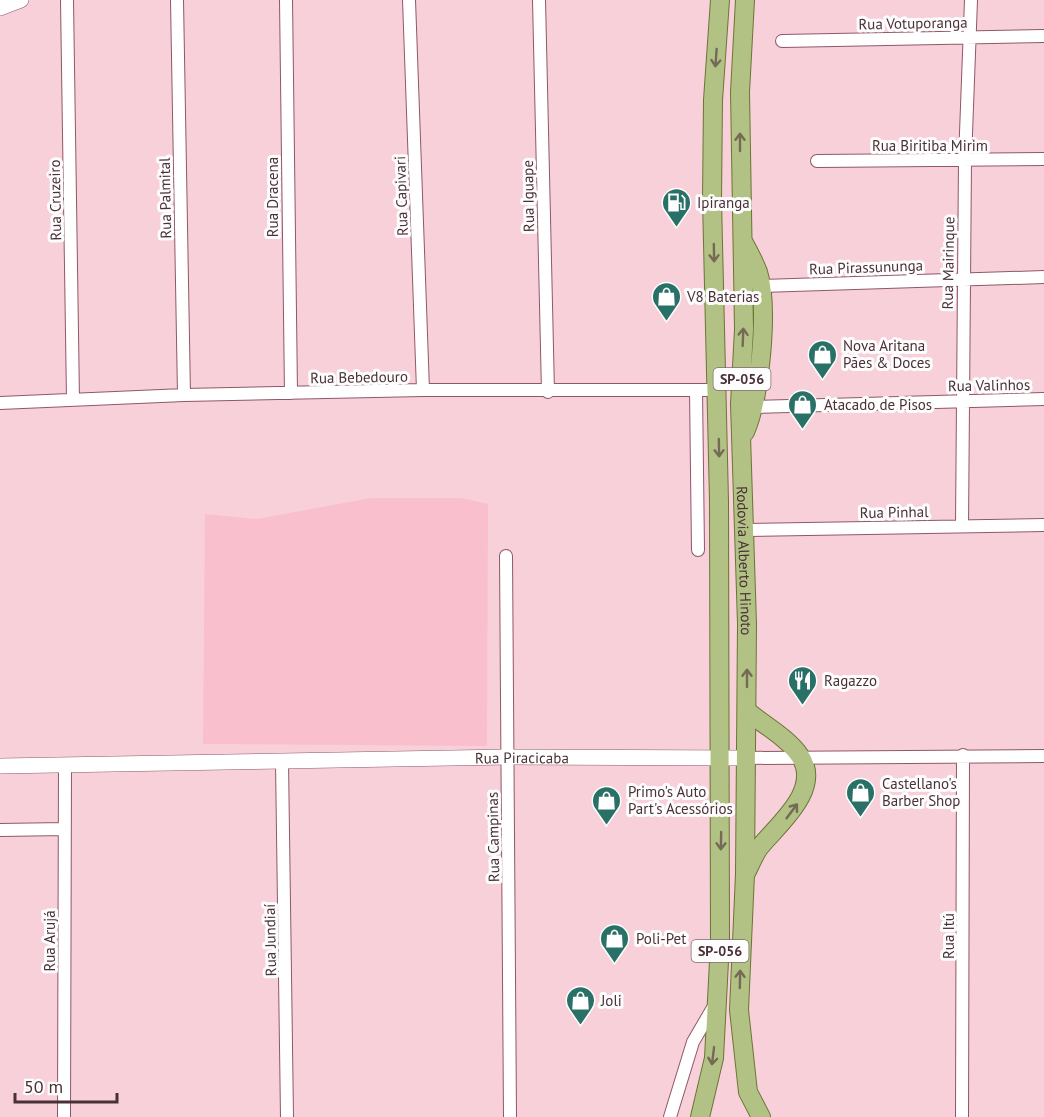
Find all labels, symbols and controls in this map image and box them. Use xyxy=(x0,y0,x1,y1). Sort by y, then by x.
street label: Rua Votuporanga xyxy=(858,13,968,33)
one-way arrow xyxy=(710,48,721,68)
one-way arrow xyxy=(734,132,746,152)
street label: Rua Biritiba Mirim xyxy=(872,136,988,155)
street label: Rua Capivari xyxy=(390,156,412,236)
street label: Rua Palmital xyxy=(155,157,175,239)
street label: Rua Dracena xyxy=(263,157,282,237)
street label: Rua Cruzeiro xyxy=(45,159,65,241)
street label: Rua Iguape xyxy=(518,160,538,232)
fuel station icon: Ipiranga xyxy=(660,186,692,228)
place label: Ipiranga xyxy=(697,193,750,212)
street label: Rua Mairinque xyxy=(938,216,958,310)
one-way arrow xyxy=(708,243,720,263)
street label: Rua Pirassununga xyxy=(809,256,923,278)
shop icon: V8 Baterias xyxy=(650,280,682,322)
place label: V8 Baterias xyxy=(686,287,759,306)
one-way arrow xyxy=(738,327,749,347)
place label: Nova Aritana Pães & Doces xyxy=(843,336,931,372)
shop icon: Nova Aritana Pães & Doces xyxy=(806,338,838,380)
street label: Rua Bebedouro xyxy=(310,367,408,387)
road number: SP-056 xyxy=(714,368,771,390)
street label: Rua Valinhos xyxy=(948,375,1030,395)
shop icon: Atacado de Pisos xyxy=(787,388,819,430)
place label: Atacado de Pisos xyxy=(824,395,932,414)
one-way arrow xyxy=(713,438,724,458)
street label: Rodovia Alberto Hinoto xyxy=(733,486,757,635)
street label: Rua Pinhal xyxy=(859,502,929,522)
restaurant icon: Ragazzo xyxy=(787,664,819,706)
one-way arrow xyxy=(741,669,753,689)
place label: Ragazzo xyxy=(824,671,877,690)
street label: Rua Piracicaba xyxy=(475,747,569,767)
place label: Castellano's Barber Shop xyxy=(882,774,960,810)
shop icon: Castellano's Barber Shop xyxy=(845,776,877,818)
place label: Primo's Auto Part's Acessórios xyxy=(628,782,733,818)
shop icon: Primo's Auto Part's Acessórios xyxy=(591,784,623,826)
street label: Rua Campinas xyxy=(483,792,503,882)
one-way arrow xyxy=(785,803,798,819)
one-way arrow xyxy=(715,830,727,850)
street label: Rua Jundiaí xyxy=(260,904,280,976)
street label: Rua Arujá xyxy=(40,910,59,972)
street label: Rua Itú xyxy=(939,913,958,959)
shop icon: Poli-Pet xyxy=(599,922,631,964)
place label: Poli-Pet xyxy=(636,929,686,948)
road number: SP-056 xyxy=(692,940,748,962)
one-way arrow xyxy=(734,969,746,989)
shop icon: Joli xyxy=(564,984,596,1026)
place label: Joli xyxy=(600,991,622,1010)
one-way arrow xyxy=(708,1046,719,1066)
scale bar xyxy=(15,1066,117,1104)
text: 50 m xyxy=(24,1075,63,1098)

